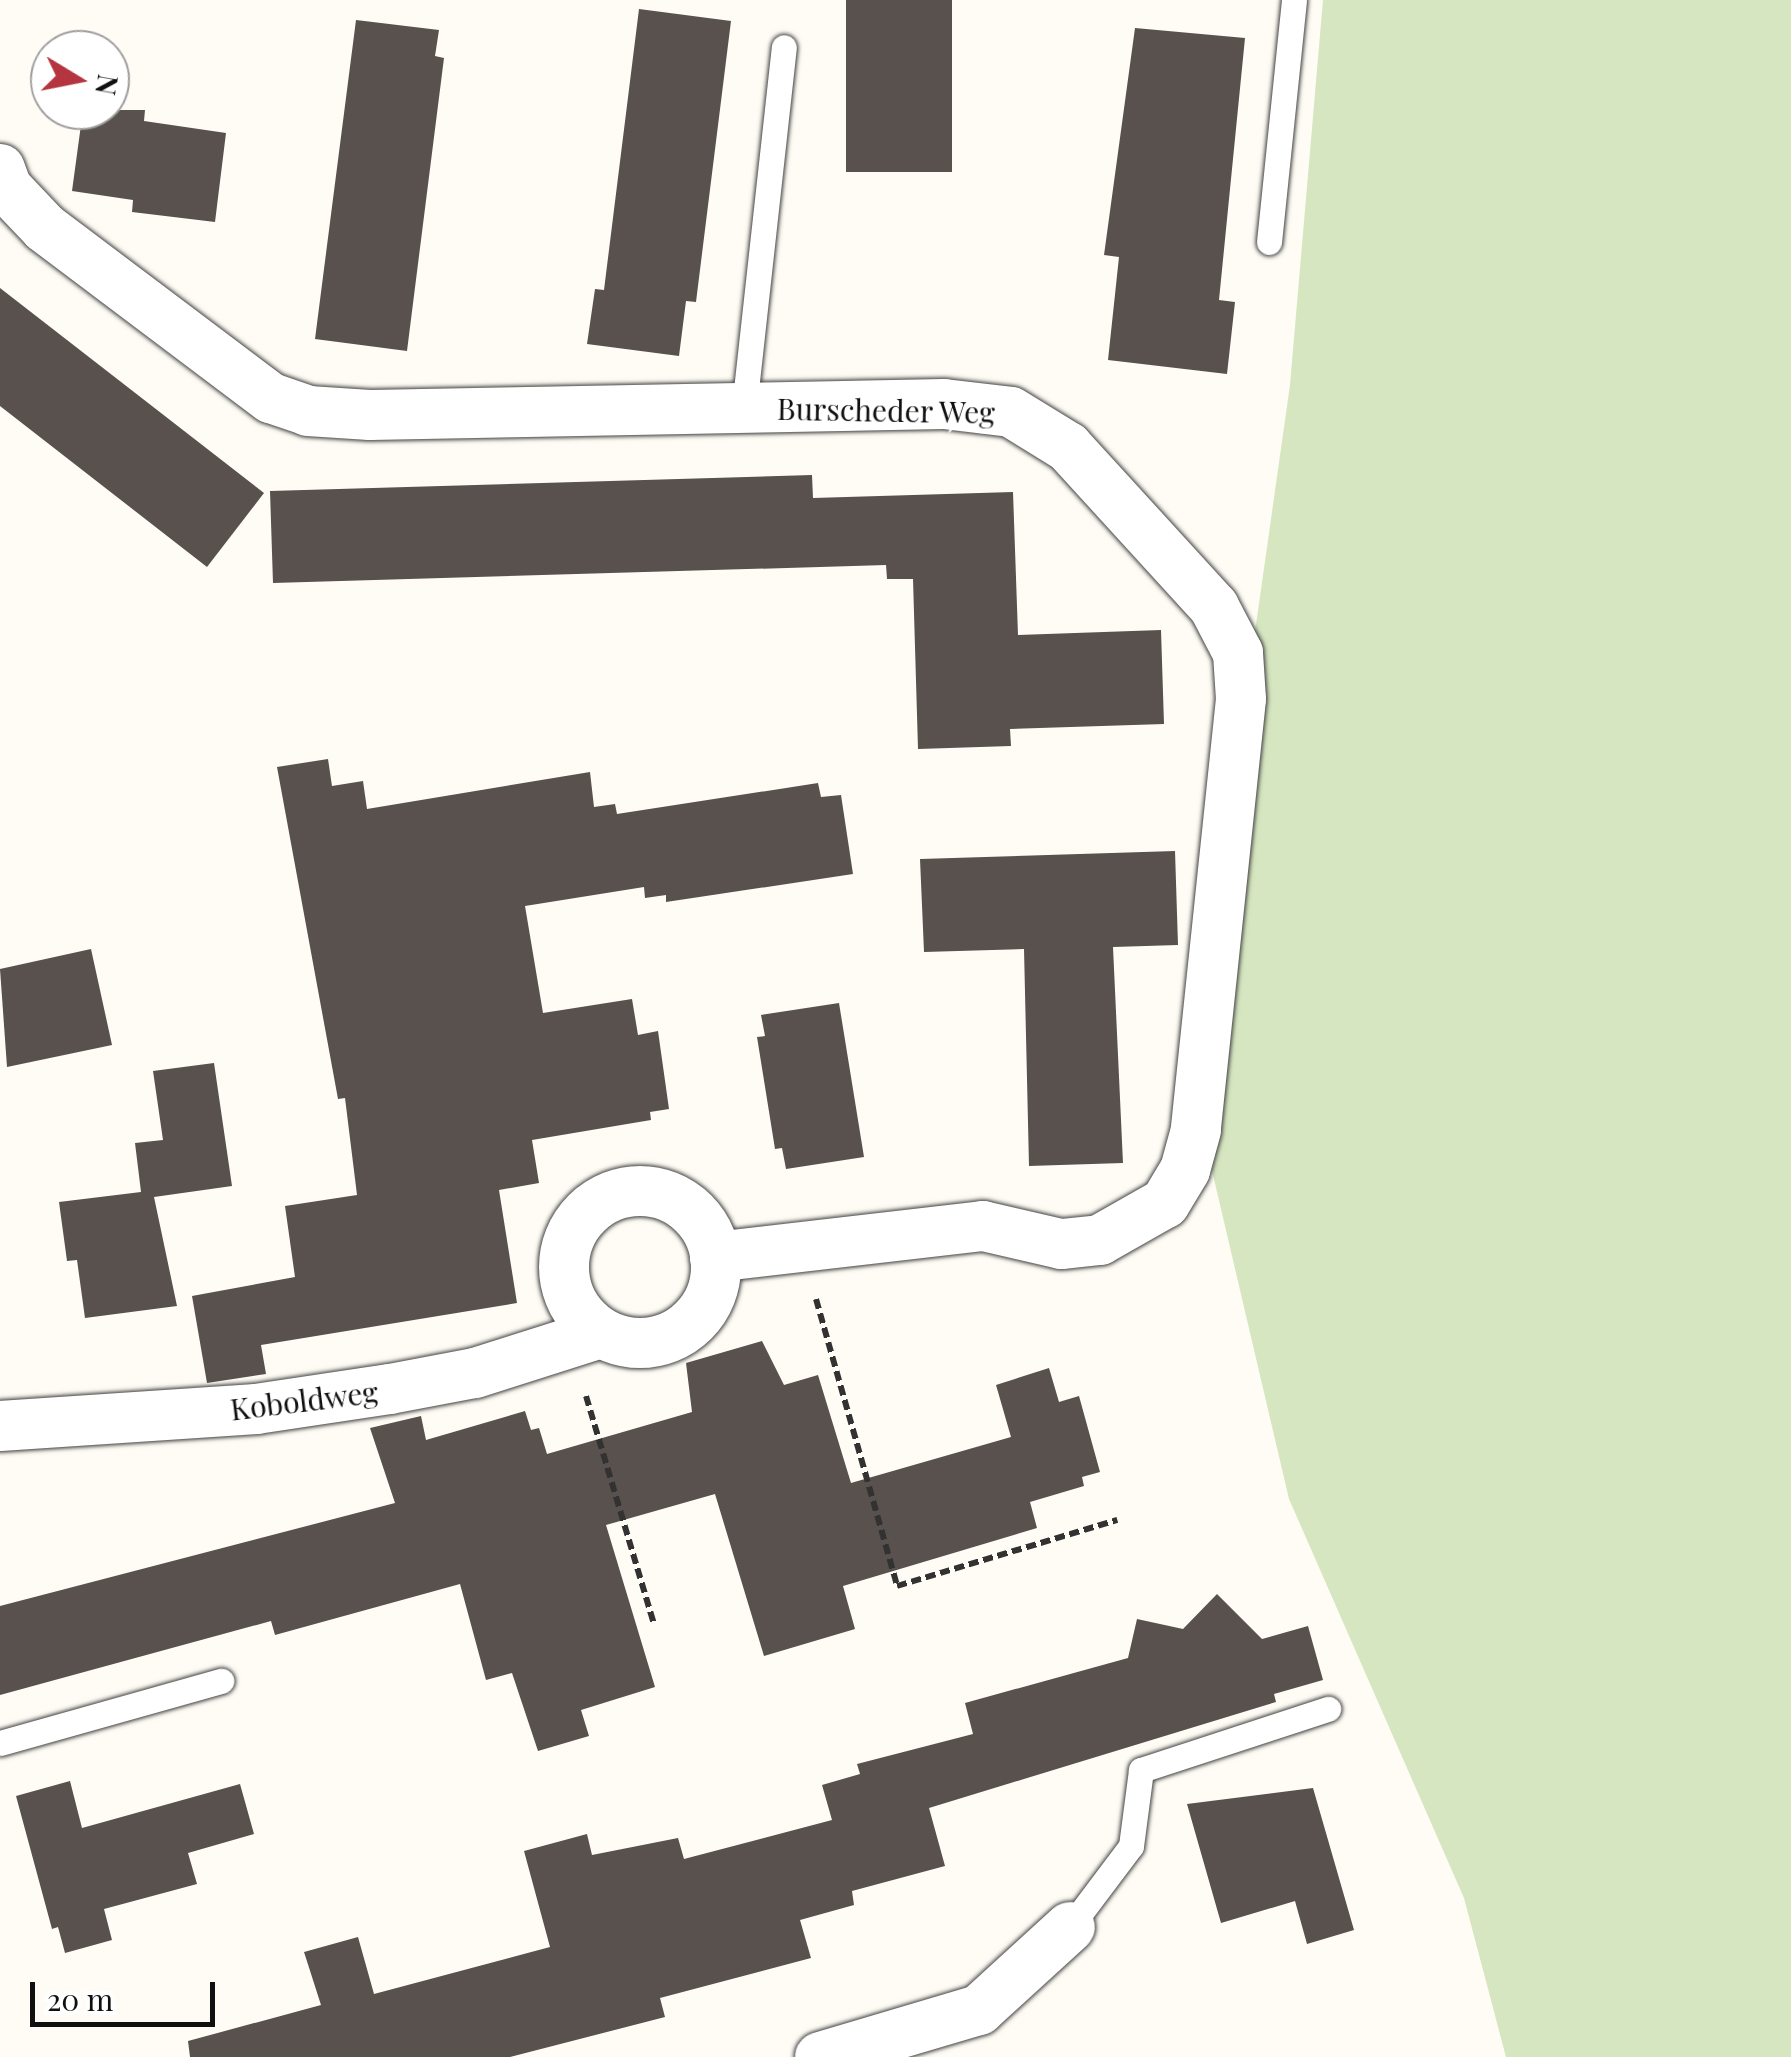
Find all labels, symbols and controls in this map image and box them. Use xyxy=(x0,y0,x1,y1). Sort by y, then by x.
north arrow xyxy=(30,30,130,130)
text: N xyxy=(88,72,128,98)
street label: Burscheder Weg xyxy=(776,390,996,430)
street label: Koboldweg xyxy=(228,1373,380,1427)
scale bar xyxy=(35,1962,220,2024)
text: 20 m xyxy=(47,1979,113,2019)

